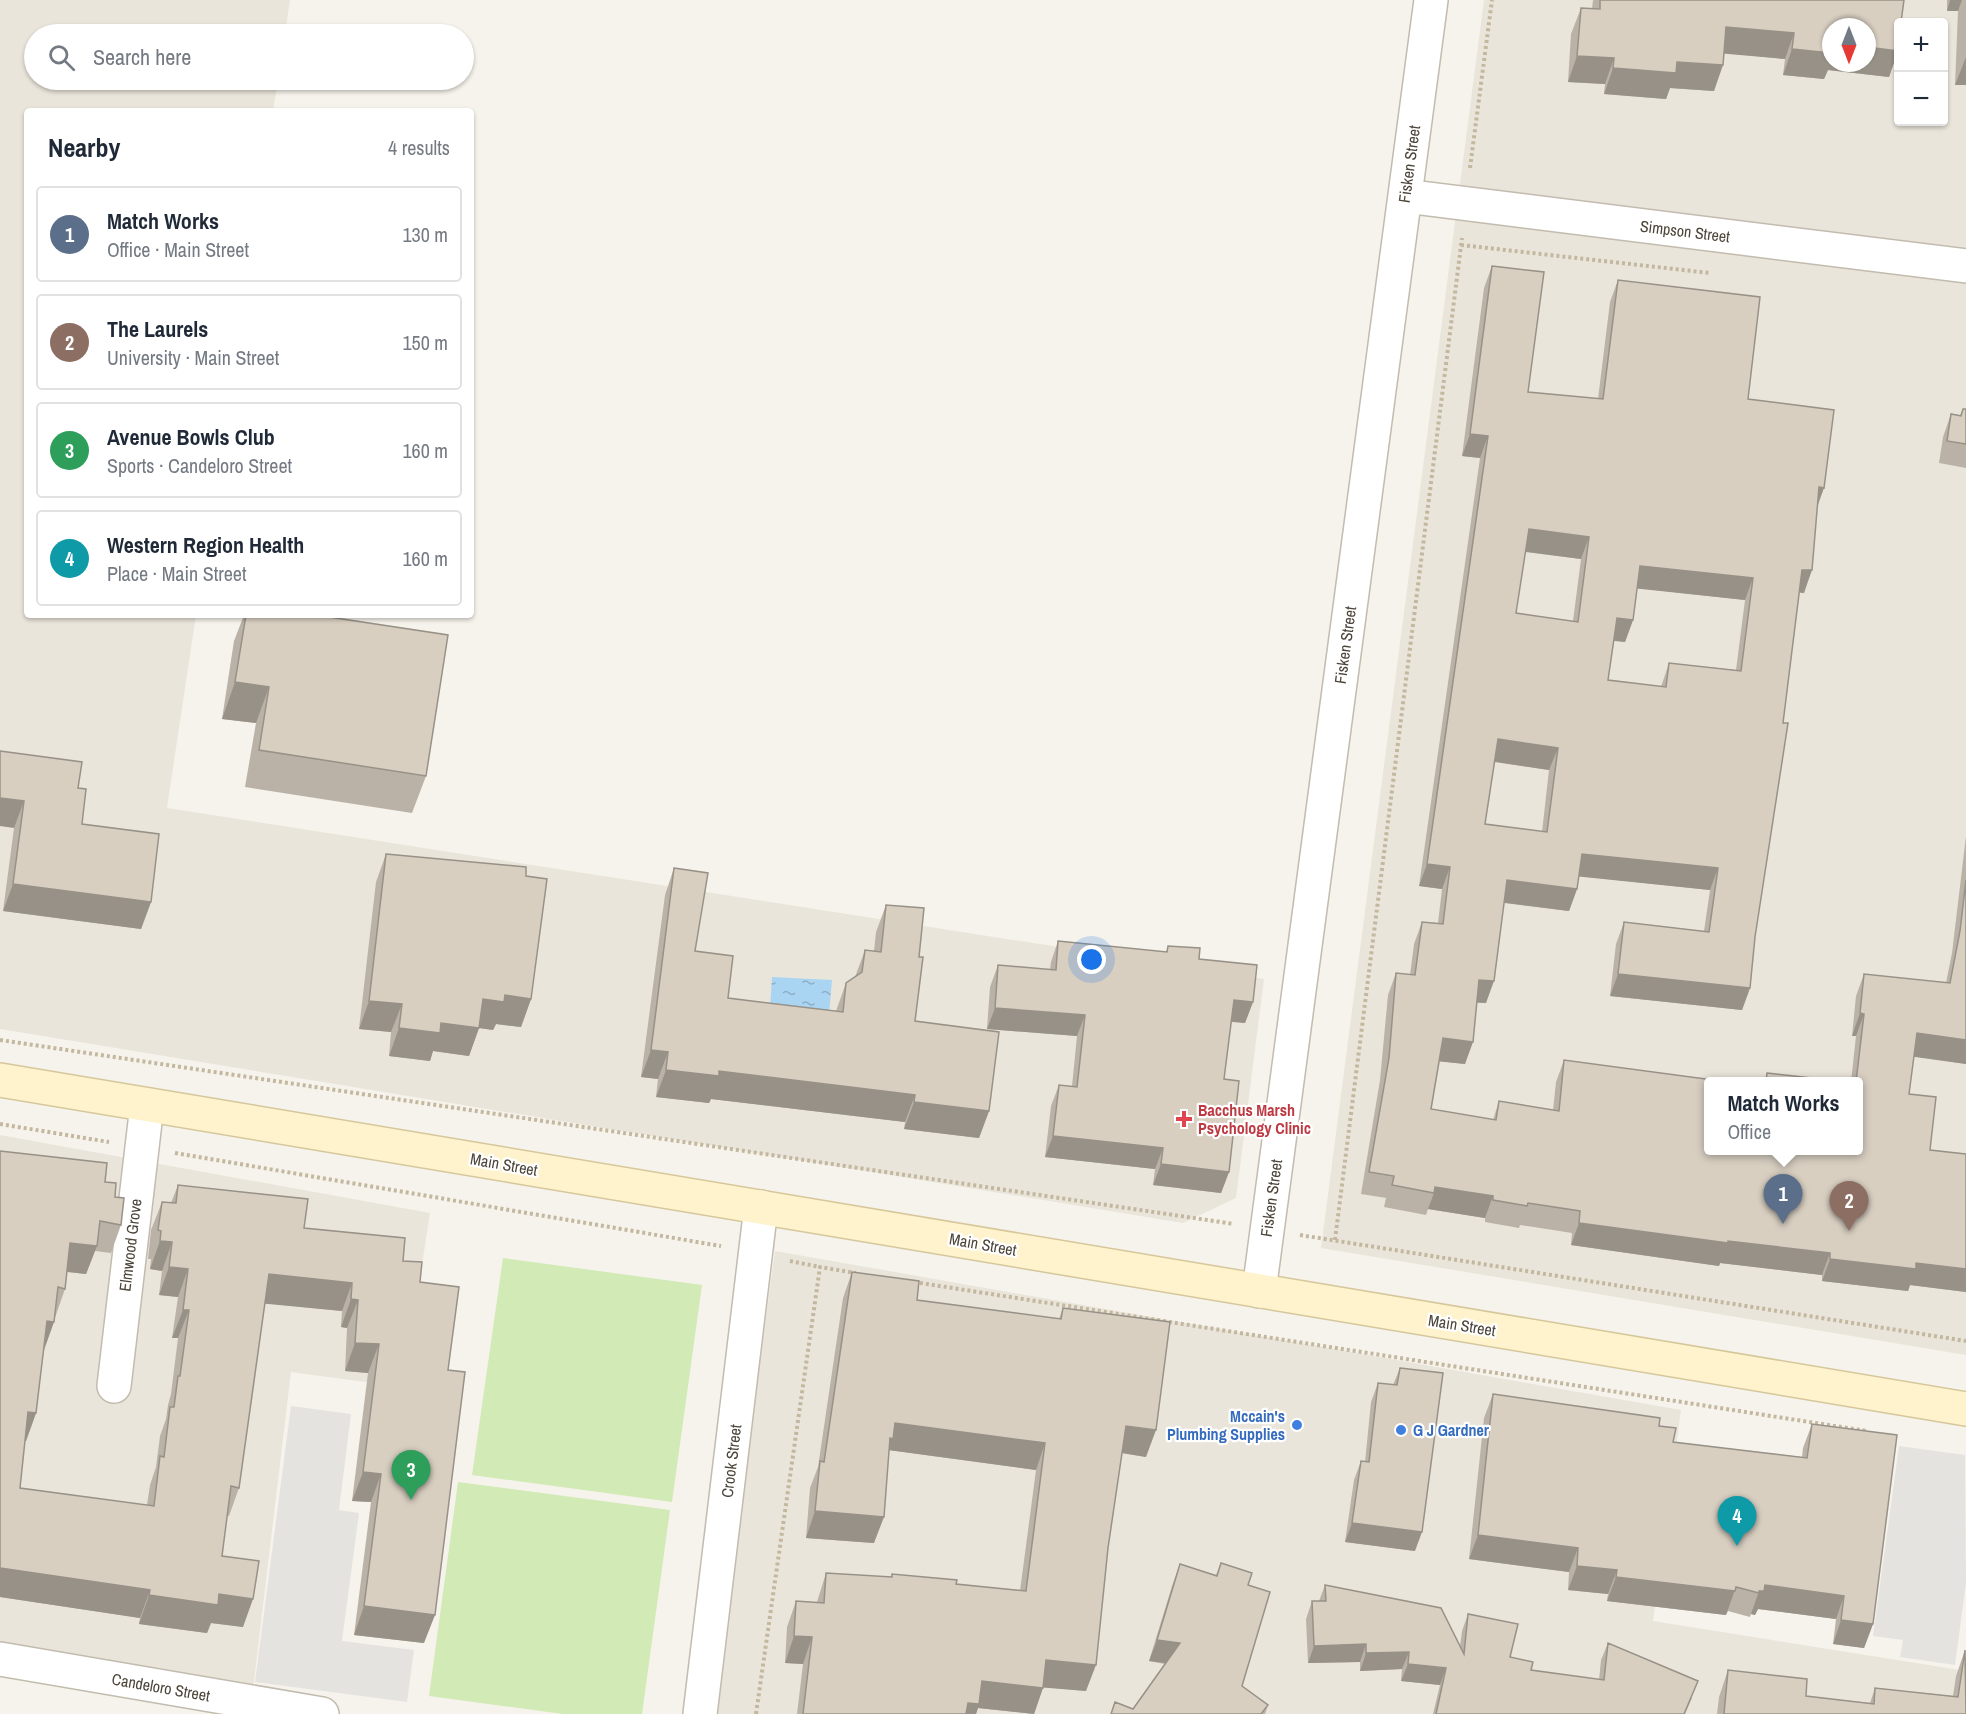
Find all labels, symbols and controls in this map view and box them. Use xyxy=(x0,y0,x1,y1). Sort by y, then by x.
north arrow xyxy=(1822,18,1876,72)
map controls xyxy=(1894,18,1948,126)
button: + xyxy=(1894,18,1948,72)
search box xyxy=(24,24,474,90)
icon: search xyxy=(45,41,78,74)
text: Search here xyxy=(93,42,191,72)
button: − xyxy=(1894,72,1948,126)
street label: Fisken Street xyxy=(1393,123,1425,204)
text: Nearby xyxy=(48,130,120,165)
text: 4 results xyxy=(388,134,450,161)
text: Match Works xyxy=(107,206,219,236)
street label: Simpson Street xyxy=(1639,215,1732,247)
text: 1 xyxy=(65,221,74,248)
text: 130 m xyxy=(402,221,448,248)
text: Office · Main Street xyxy=(107,236,249,263)
text: The Laurels xyxy=(107,314,208,344)
text: 2 xyxy=(65,329,74,356)
text: 150 m xyxy=(402,329,448,356)
text: University · Main Street xyxy=(107,344,279,371)
text: Avenue Bowls Club xyxy=(107,422,275,452)
text: 3 xyxy=(65,437,74,464)
text: 160 m xyxy=(402,437,448,464)
text: Sports · Candeloro Street xyxy=(107,452,292,479)
text: Western Region Health xyxy=(107,530,304,560)
text: 4 xyxy=(65,545,74,572)
text: 160 m xyxy=(402,545,448,572)
text: Place · Main Street xyxy=(107,560,246,587)
street label: Fisken Street xyxy=(1329,604,1361,685)
your location xyxy=(1077,945,1106,974)
popup xyxy=(1704,1077,1863,1155)
text: Match Works xyxy=(1728,1088,1839,1118)
place label: Bacchus Marsh Psychology Clinic xyxy=(1198,1099,1311,1139)
marker: Bacchus Marsh Psychology Clinic xyxy=(1175,1110,1193,1128)
text: Office xyxy=(1728,1118,1771,1145)
street label: Main Street xyxy=(469,1147,540,1181)
street label: Fisken Street xyxy=(1255,1157,1287,1238)
pin: 1 xyxy=(1764,1174,1802,1224)
pin: 2 xyxy=(1830,1182,1868,1231)
street label: Elmwood Grove xyxy=(113,1197,147,1293)
street label: Main Street xyxy=(948,1227,1019,1261)
street label: Main Street xyxy=(1427,1309,1498,1341)
place label: Mccain's Plumbing Supplies xyxy=(1167,1405,1285,1445)
marker: Mccain's Plumbing Supplies xyxy=(1290,1418,1304,1432)
place label: G J Gardner xyxy=(1413,1419,1490,1441)
street label: Crook Street xyxy=(716,1423,746,1499)
marker: G J Gardner xyxy=(1394,1423,1408,1437)
pin: 3 xyxy=(392,1450,430,1500)
pin: 4 xyxy=(1718,1496,1756,1546)
street label: Candeloro Street xyxy=(110,1668,212,1707)

